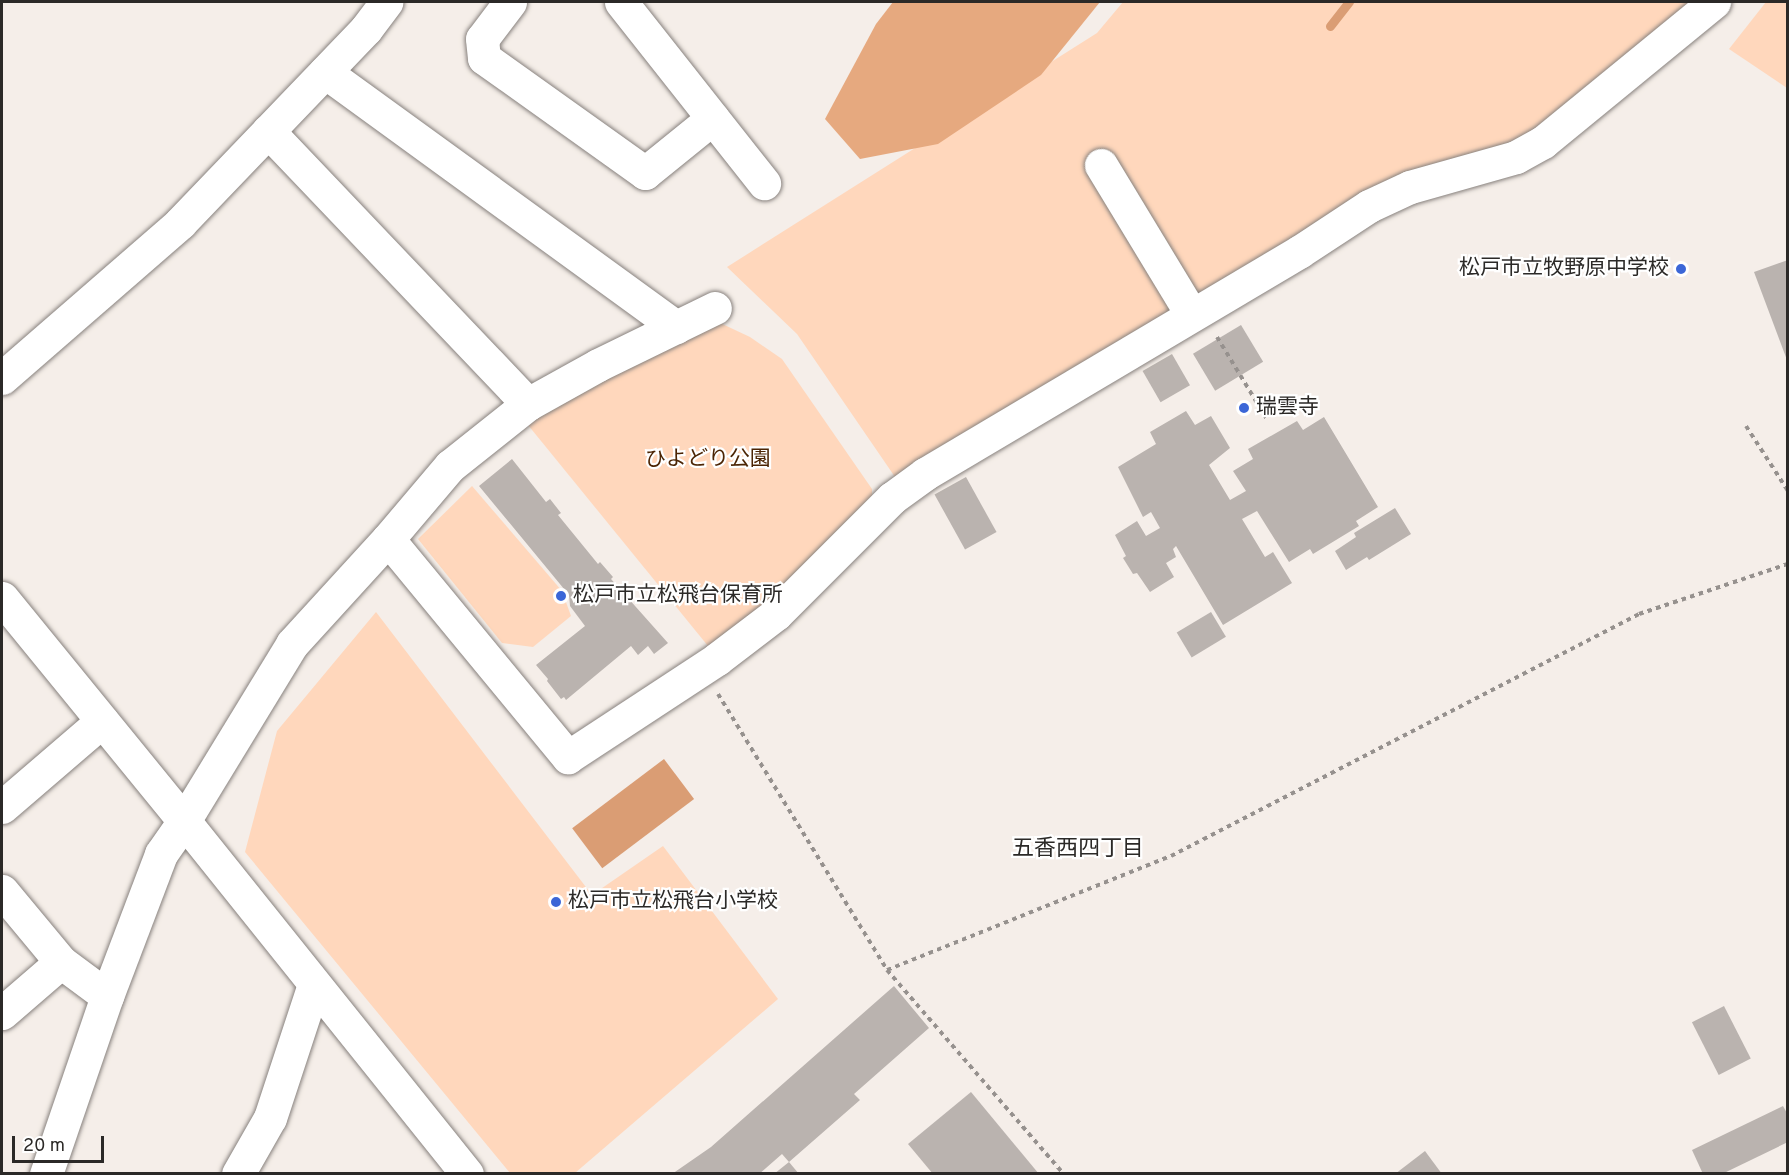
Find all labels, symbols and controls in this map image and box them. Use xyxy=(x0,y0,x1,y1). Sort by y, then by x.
place label: 松戸市立牧野原中学校 xyxy=(1459,256,1669,282)
marker: 松戸市立牧野原中学校 xyxy=(1674,262,1688,276)
place label: 瑞雲寺 xyxy=(1256,395,1319,421)
marker: 瑞雲寺 xyxy=(1237,401,1251,415)
park label: ひよどり公園 xyxy=(645,447,771,473)
place label: 松戸市立松飛台保育所 xyxy=(573,583,783,609)
marker: 松戸市立松飛台保育所 xyxy=(554,589,568,603)
district label: 五香西四丁目 xyxy=(1012,837,1144,863)
place label: 松戸市立松飛台小学校 xyxy=(568,889,778,915)
marker: 松戸市立松飛台小学校 xyxy=(549,895,563,909)
scale bar xyxy=(15,1124,106,1162)
text: 20 m xyxy=(23,1135,65,1158)

